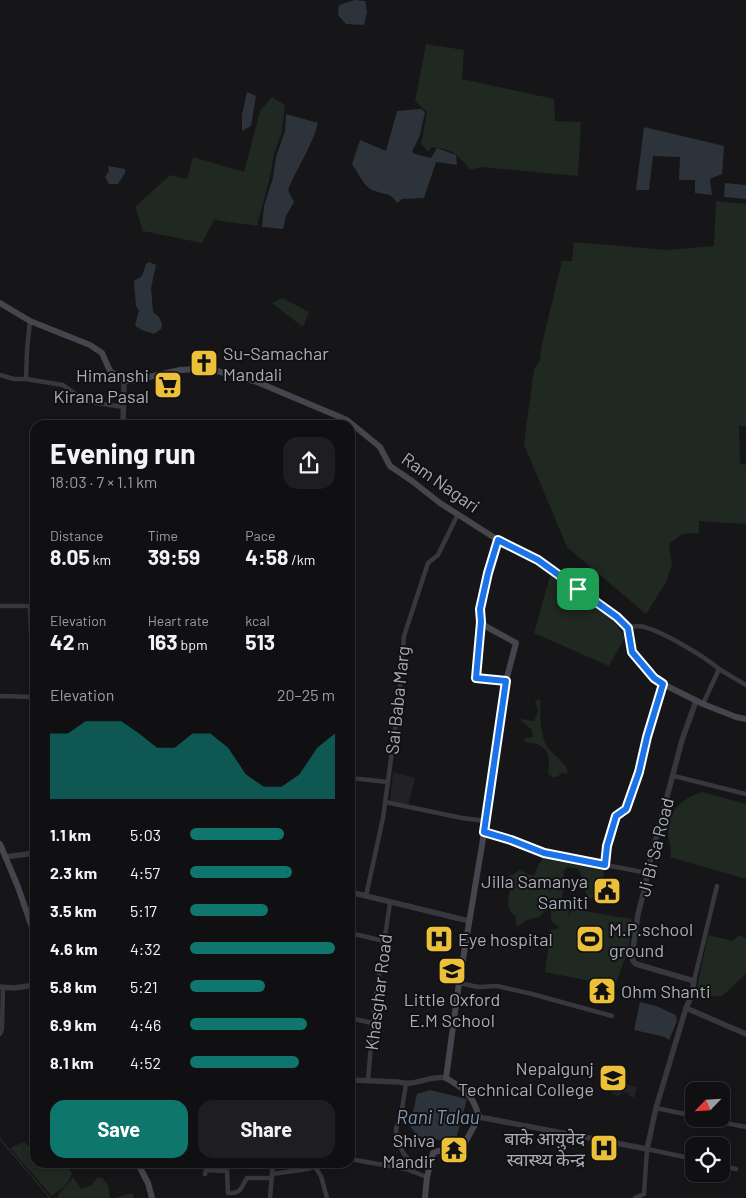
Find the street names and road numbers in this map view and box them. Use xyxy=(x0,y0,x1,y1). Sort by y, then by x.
street label: Ram Nagari xyxy=(398,447,484,517)
street label: Sai Baba Marg xyxy=(380,645,414,755)
street label: Ji Bi Sa Road xyxy=(632,795,678,899)
street label: Khasghar Road xyxy=(360,933,396,1051)

